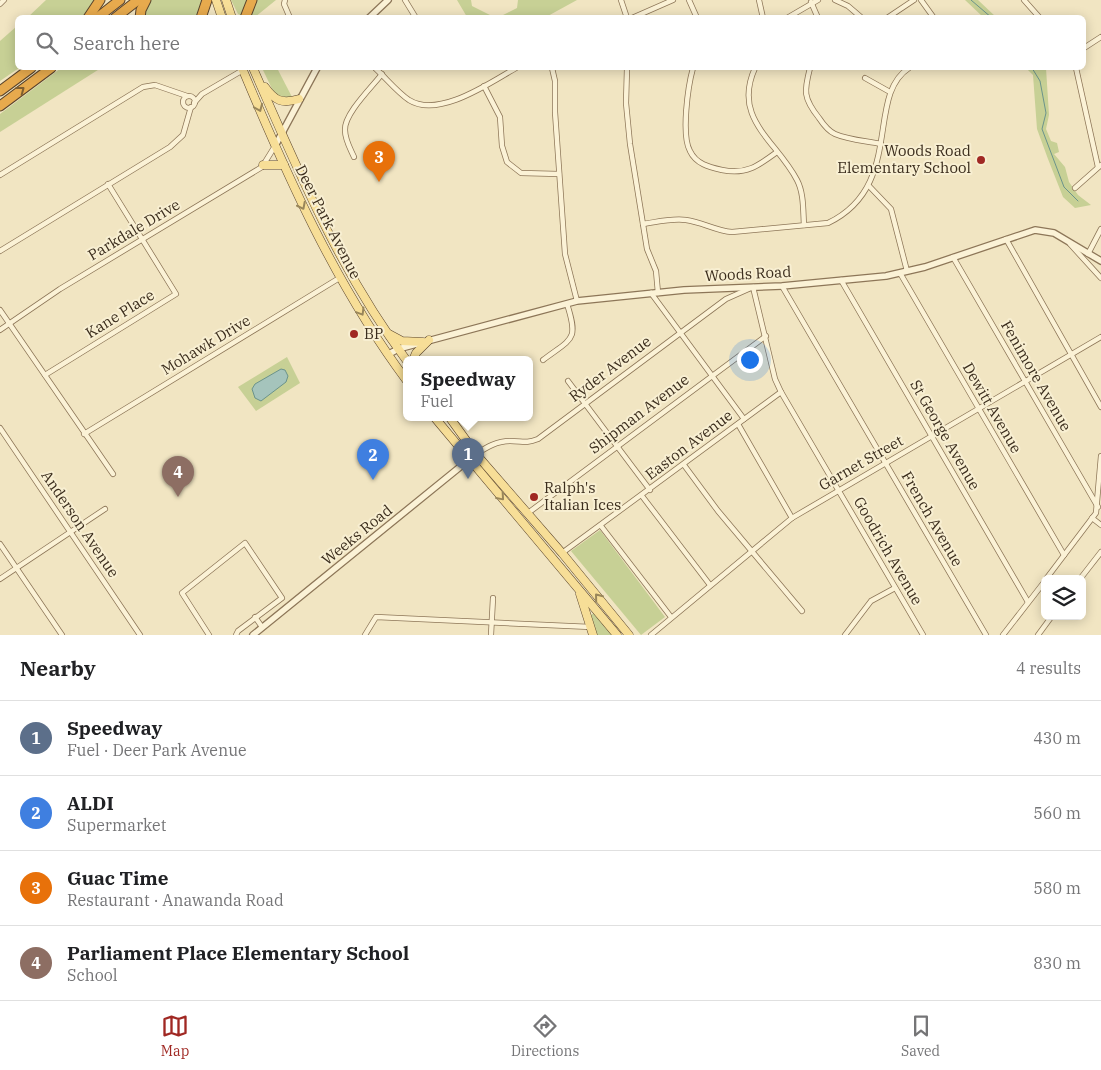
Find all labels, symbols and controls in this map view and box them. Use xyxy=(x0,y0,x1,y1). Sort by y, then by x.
search box xyxy=(15,15,1086,70)
icon: search xyxy=(33,29,61,57)
text: Search here xyxy=(73,31,180,55)
one-way arrow xyxy=(15,87,24,95)
one-way arrow xyxy=(252,103,263,112)
pin: 3 xyxy=(363,141,395,182)
place label: Woods Road Elementary School xyxy=(837,141,971,177)
marker: Woods Road Elementary School xyxy=(975,154,987,166)
street label: Deer Park Avenue xyxy=(291,161,365,282)
street label: Parkdale Drive xyxy=(84,195,183,264)
one-way arrow xyxy=(296,201,307,210)
street label: Woods Road xyxy=(704,262,792,285)
street label: Kane Place xyxy=(82,285,158,342)
one-way arrow xyxy=(355,306,365,315)
street label: Mohawk Drive xyxy=(158,310,254,379)
street label: Fenimore Avenue xyxy=(997,317,1076,435)
place label: BP xyxy=(364,324,383,343)
marker: BP xyxy=(348,328,360,340)
street label: Ryder Avenue xyxy=(565,332,655,406)
your location xyxy=(737,347,763,373)
popup xyxy=(403,356,533,421)
street label: Dewitt Avenue xyxy=(959,359,1026,457)
text: Speedway xyxy=(420,367,516,391)
street label: Shipman Avenue xyxy=(585,370,692,457)
street label: St George Avenue xyxy=(906,376,985,493)
text: Fuel xyxy=(420,391,453,411)
street label: Easton Avenue xyxy=(641,406,736,484)
street label: Garnet Street xyxy=(815,431,906,494)
pin: 1 xyxy=(452,438,484,479)
pin: 2 xyxy=(357,439,389,480)
pin: 4 xyxy=(162,456,194,497)
street label: Anderson Avenue xyxy=(38,466,123,581)
street label: French Avenue xyxy=(898,468,967,570)
place label: Ralph's Italian Ices xyxy=(544,478,621,514)
one-way arrow xyxy=(495,491,504,500)
marker: Ralph's Italian Ices xyxy=(528,491,540,503)
street label: Goodrich Avenue xyxy=(850,493,927,608)
street label: Weeks Road xyxy=(318,500,396,569)
map controls xyxy=(1041,575,1086,620)
button: layers xyxy=(1041,575,1086,620)
one-way arrow xyxy=(595,594,603,603)
text: Nearby xyxy=(20,654,96,682)
text: 4 results xyxy=(1016,658,1081,678)
text: Speedway xyxy=(67,716,162,740)
text: 1 xyxy=(31,728,41,748)
text: 430 m xyxy=(1033,728,1081,748)
text: Fuel · Deer Park Avenue xyxy=(67,740,247,760)
text: ALDI xyxy=(67,791,114,815)
text: 2 xyxy=(31,803,41,823)
text: 560 m xyxy=(1033,803,1081,823)
text: Supermarket xyxy=(67,815,166,835)
text: Guac Time xyxy=(67,866,169,890)
text: 3 xyxy=(31,878,41,898)
text: 580 m xyxy=(1033,878,1081,898)
text: Restaurant · Anawanda Road xyxy=(67,890,284,910)
text: Parliament Place Elementary School xyxy=(67,941,409,965)
text: 4 xyxy=(31,953,41,973)
text: 830 m xyxy=(1033,953,1081,973)
text: School xyxy=(67,965,118,985)
tab: Map xyxy=(161,1012,189,1060)
tab: Directions xyxy=(511,1012,579,1060)
tab: Saved xyxy=(901,1012,940,1060)

